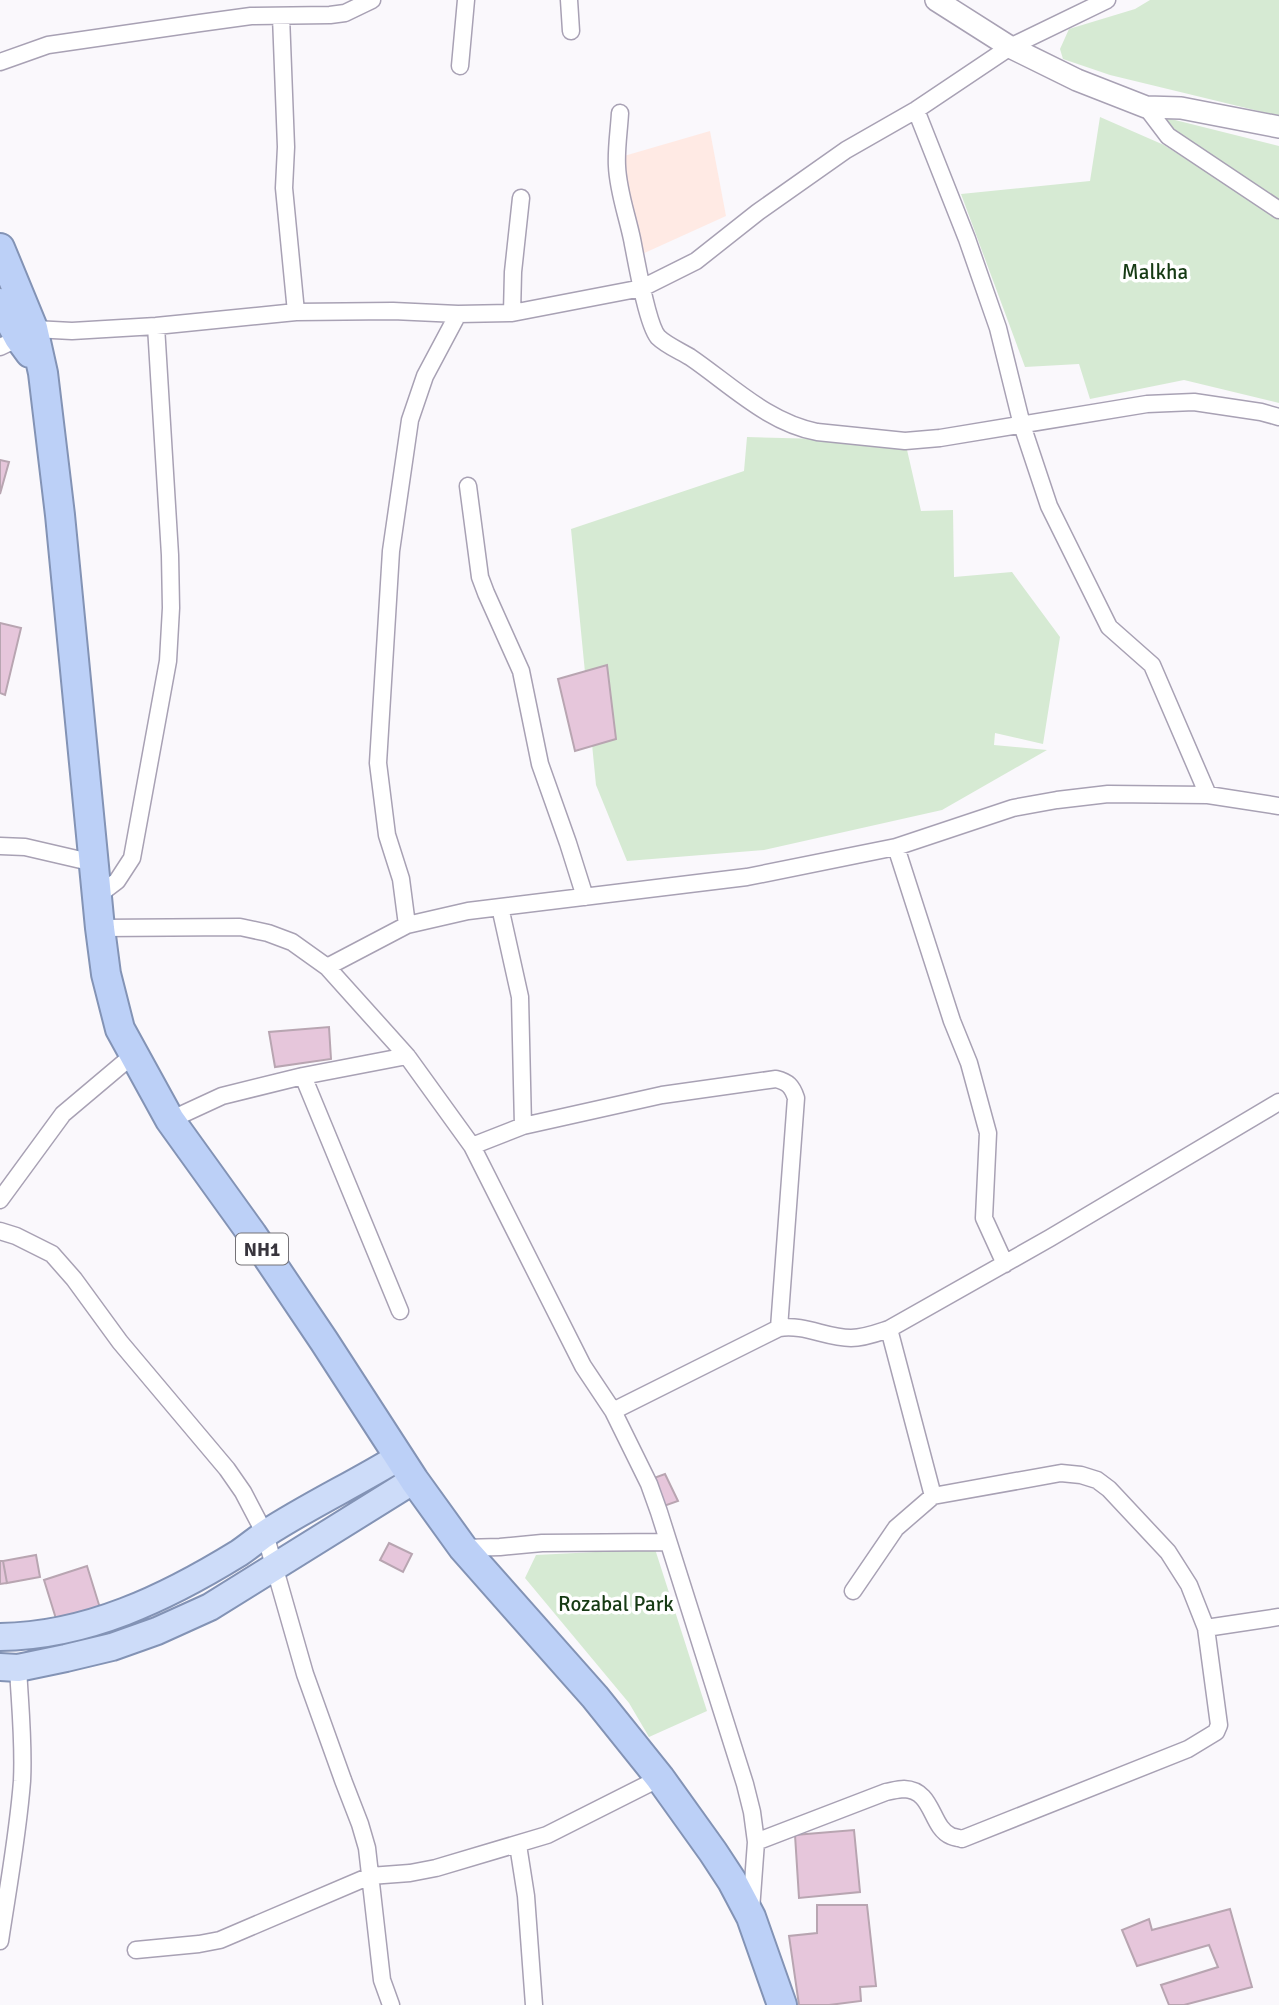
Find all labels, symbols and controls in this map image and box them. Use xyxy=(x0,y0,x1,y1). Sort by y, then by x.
park label: Malkha xyxy=(1122,259,1188,285)
road number: NH1 xyxy=(236,1233,288,1264)
park label: Rozabal Park xyxy=(558,1591,674,1617)

